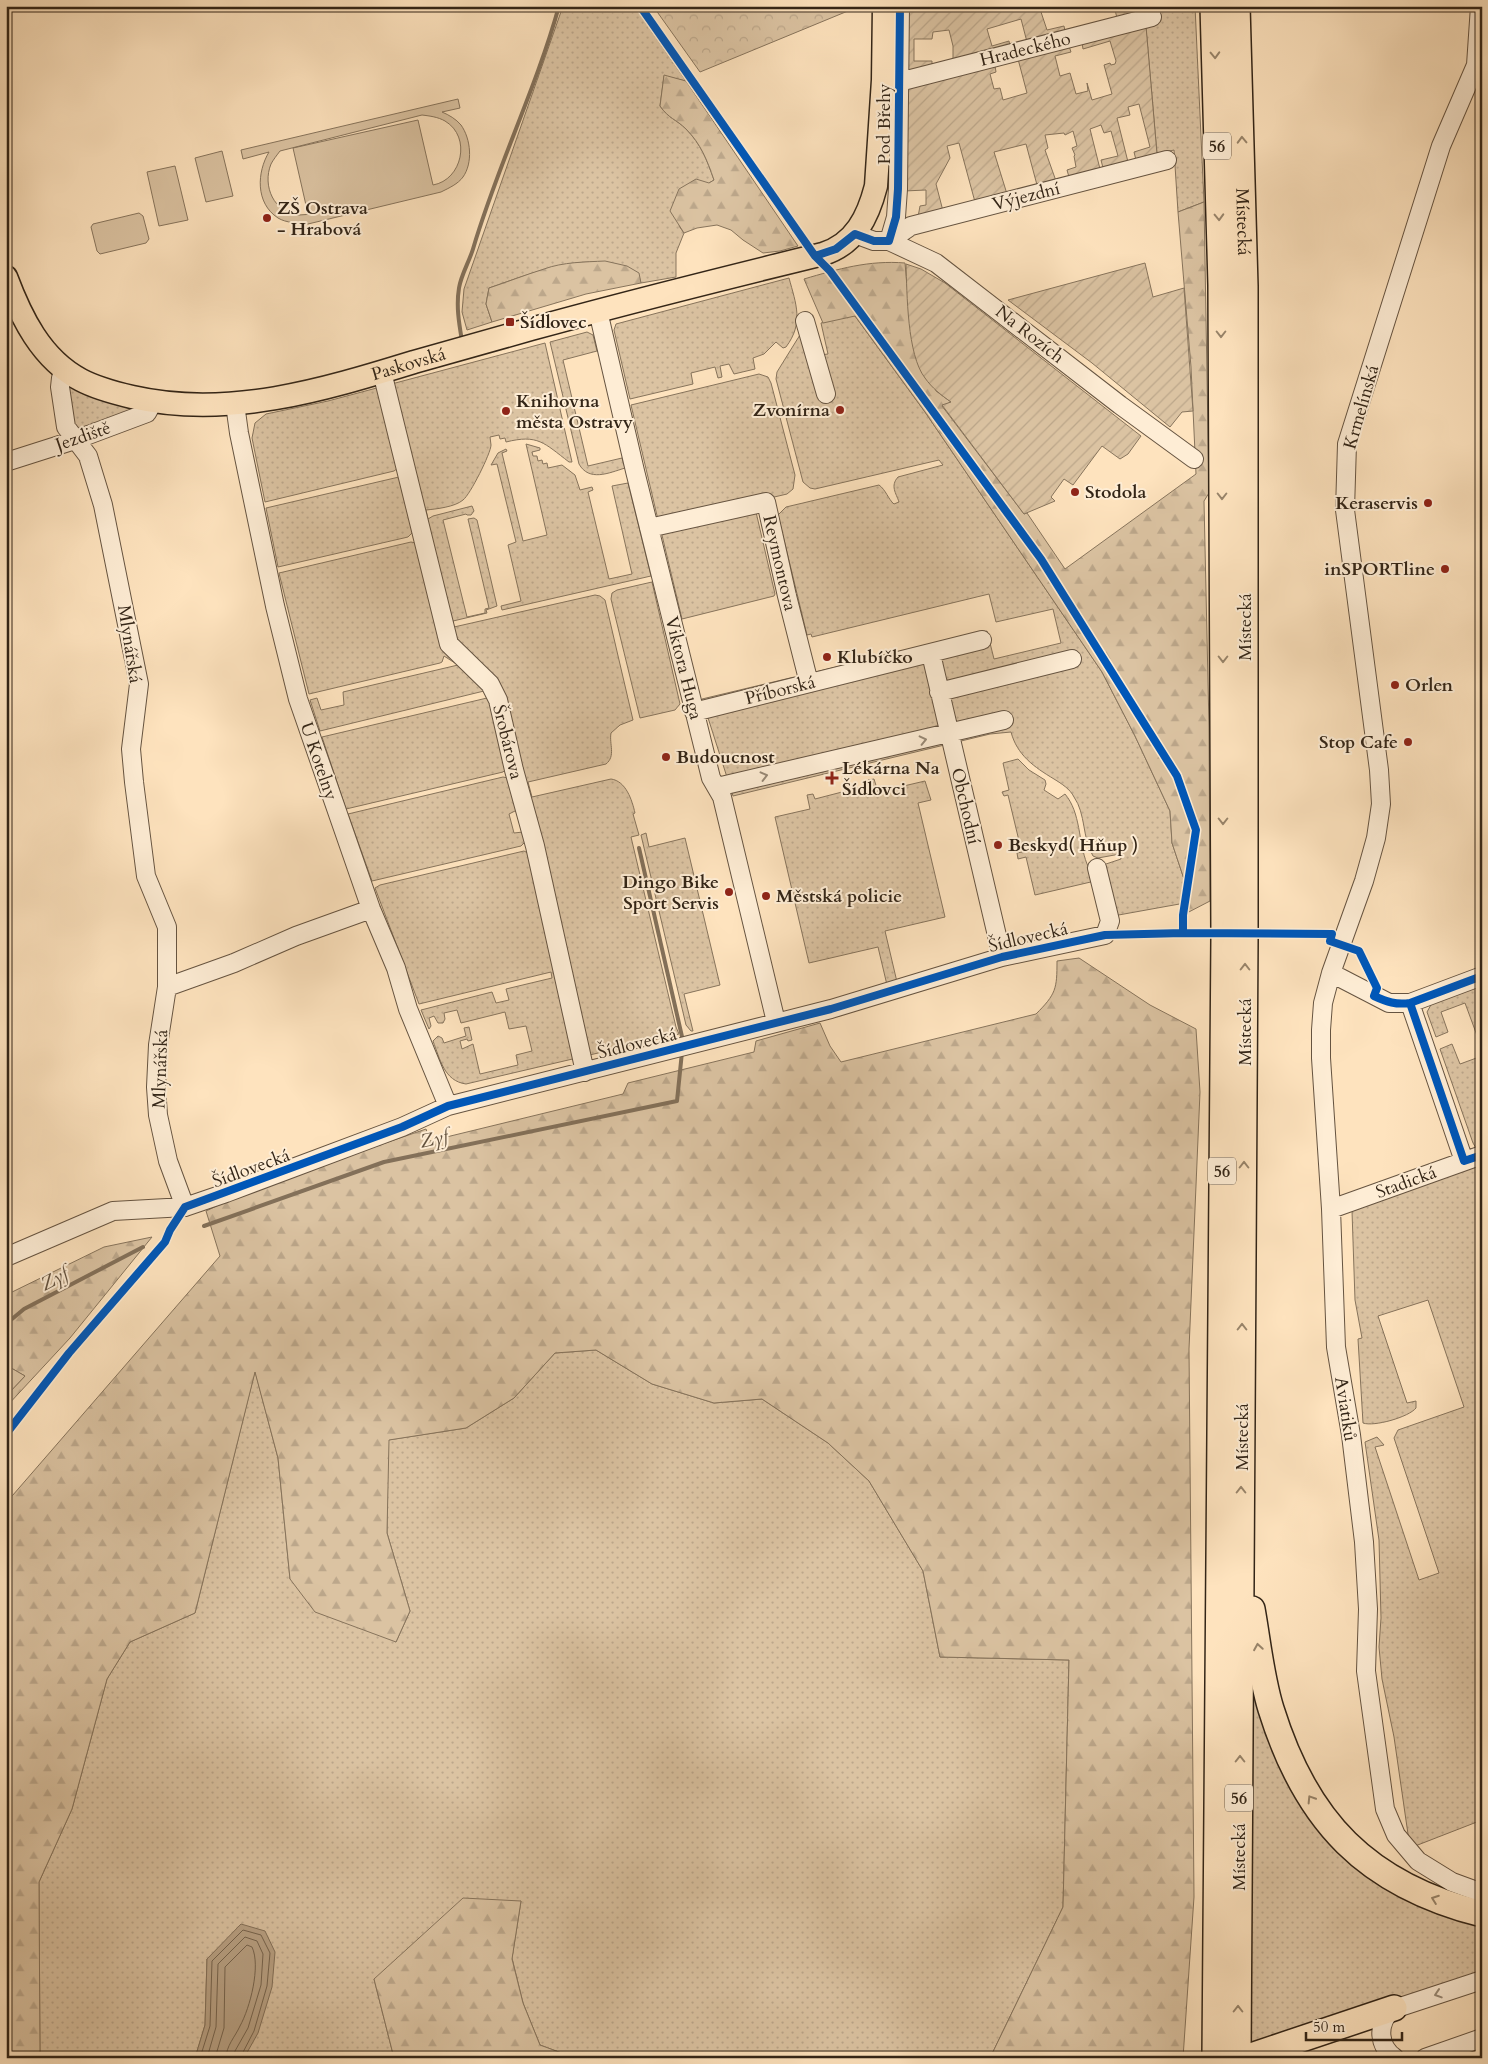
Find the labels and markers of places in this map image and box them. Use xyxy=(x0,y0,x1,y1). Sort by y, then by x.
place label: ZŠ Ostrava - Hrabová xyxy=(277,196,368,242)
marker: ZŠ Ostrava - Hrabová xyxy=(261,212,273,224)
place label: Šídlovec xyxy=(520,310,587,335)
marker: Šídlovec xyxy=(504,316,516,328)
place label: Knihovna města Ostravy xyxy=(516,389,634,435)
place label: Zvonírna xyxy=(753,398,830,423)
marker: Zvonírna xyxy=(834,404,846,416)
marker: Knihovna města Ostravy xyxy=(500,405,512,417)
place label: Stodola xyxy=(1085,480,1146,505)
marker: Stodola xyxy=(1069,486,1081,498)
place label: Keraservis xyxy=(1335,491,1418,516)
marker: Keraservis xyxy=(1422,497,1434,509)
place label: inSPORTline xyxy=(1324,557,1435,582)
marker: inSPORTline xyxy=(1439,563,1451,575)
place label: Klubíčko xyxy=(837,645,913,670)
marker: Klubíčko xyxy=(821,651,833,663)
place label: Orlen xyxy=(1405,673,1453,698)
marker: Orlen xyxy=(1389,679,1401,691)
place label: Stop Cafe xyxy=(1319,730,1398,755)
marker: Stop Cafe xyxy=(1402,736,1414,748)
place label: Budoucnost xyxy=(676,745,775,770)
marker: Budoucnost xyxy=(660,751,672,763)
place label: Lékárna Na Šídlovci xyxy=(842,756,940,802)
marker: Lékárna Na Šídlovci xyxy=(826,772,838,784)
place label: Beskyd( Hňup ) xyxy=(1008,833,1138,858)
marker: Beskyd( Hňup ) xyxy=(992,839,1004,851)
place label: Dingo Bike Sport Servis xyxy=(622,870,719,916)
place label: Městská policie xyxy=(776,884,902,909)
marker: Dingo Bike Sport Servis xyxy=(723,886,735,898)
marker: Městská policie xyxy=(760,890,772,902)

